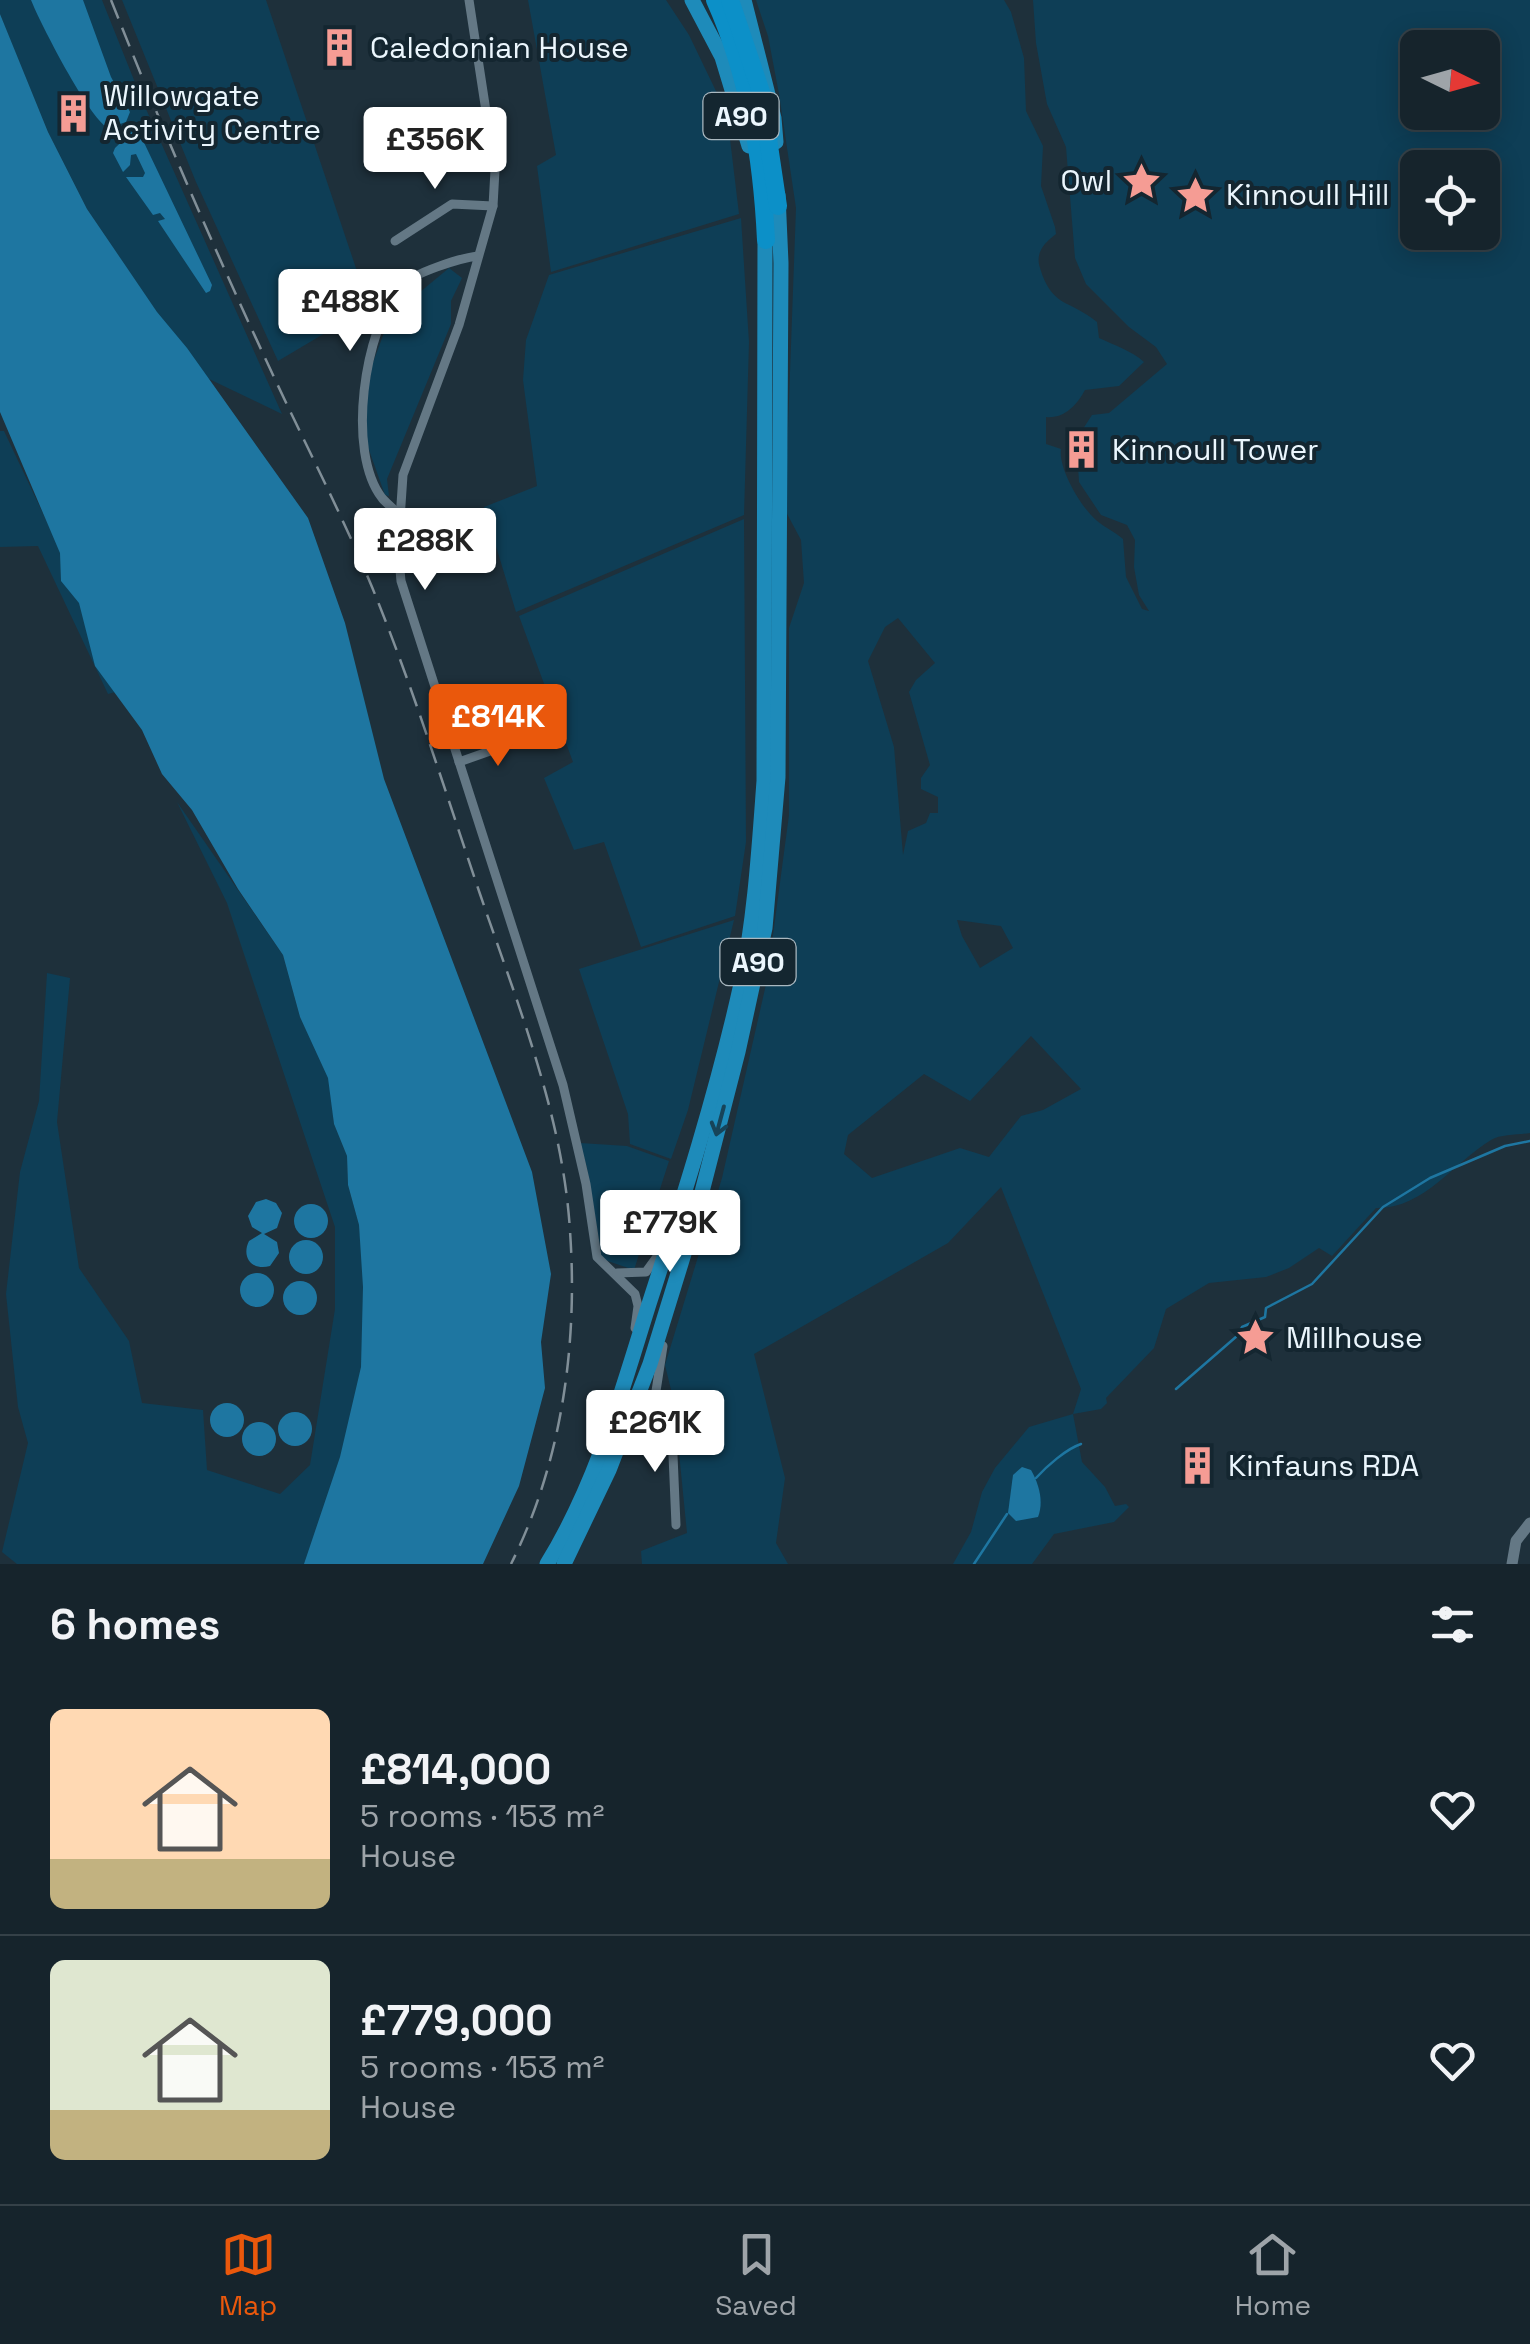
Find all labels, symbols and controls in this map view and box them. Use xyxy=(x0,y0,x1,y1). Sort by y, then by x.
building icon: Caledonian House xyxy=(319,27,361,69)
place label: Caledonian House xyxy=(370,28,629,67)
north arrow xyxy=(1400,30,1500,130)
map controls xyxy=(1400,30,1500,250)
place label: Willowgate Activity Centre xyxy=(103,76,321,149)
building icon: Willowgate Activity Centre xyxy=(52,92,94,134)
road number: A90 xyxy=(704,93,778,139)
pin: £356K xyxy=(365,107,505,192)
text: £356K xyxy=(386,119,484,159)
button: locate xyxy=(1400,150,1500,250)
place icon: Owl xyxy=(1121,160,1163,202)
place label: Owl xyxy=(1061,161,1112,200)
place icon: Kinnoull Hill xyxy=(1175,174,1217,216)
place label: Kinnoull Hill xyxy=(1226,175,1389,214)
pin: £488K xyxy=(280,269,420,354)
text: £488K xyxy=(300,281,400,321)
building icon: Kinnoull Tower xyxy=(1061,429,1103,471)
place label: Kinnoull Tower xyxy=(1112,430,1319,469)
pin: £288K xyxy=(355,508,495,593)
text: £288K xyxy=(376,520,474,560)
pin: £814K xyxy=(428,684,568,769)
text: £814K xyxy=(451,696,545,736)
road number: A90 xyxy=(720,939,796,985)
one-way arrow xyxy=(710,1105,729,1136)
pin: £779K xyxy=(600,1190,740,1275)
text: £779K xyxy=(622,1202,718,1242)
place icon: Millhouse xyxy=(1235,1317,1277,1359)
place label: Millhouse xyxy=(1286,1318,1423,1357)
pin: £261K xyxy=(585,1390,725,1475)
text: £261K xyxy=(608,1402,702,1442)
building icon: Kinfauns RDA xyxy=(1177,1445,1219,1487)
place label: Kinfauns RDA xyxy=(1228,1446,1419,1485)
icon: filters xyxy=(1425,1597,1480,1652)
text: 6 homes xyxy=(50,1598,220,1651)
text: £814,000 xyxy=(360,1743,551,1796)
icon: home xyxy=(130,1749,250,1869)
icon: heart xyxy=(1425,1782,1480,1837)
text: 5 rooms · 153 m² xyxy=(360,1796,605,1836)
text: House xyxy=(360,1836,456,1876)
text: £779,000 xyxy=(360,1994,552,2047)
icon: home xyxy=(130,2000,250,2120)
icon: heart xyxy=(1425,2033,1480,2088)
text: 5 rooms · 153 m² xyxy=(360,2047,605,2087)
text: House xyxy=(360,2087,456,2127)
tab: Map xyxy=(219,2227,277,2323)
tab: Saved xyxy=(715,2227,797,2323)
tab: Home xyxy=(1235,2227,1311,2323)

